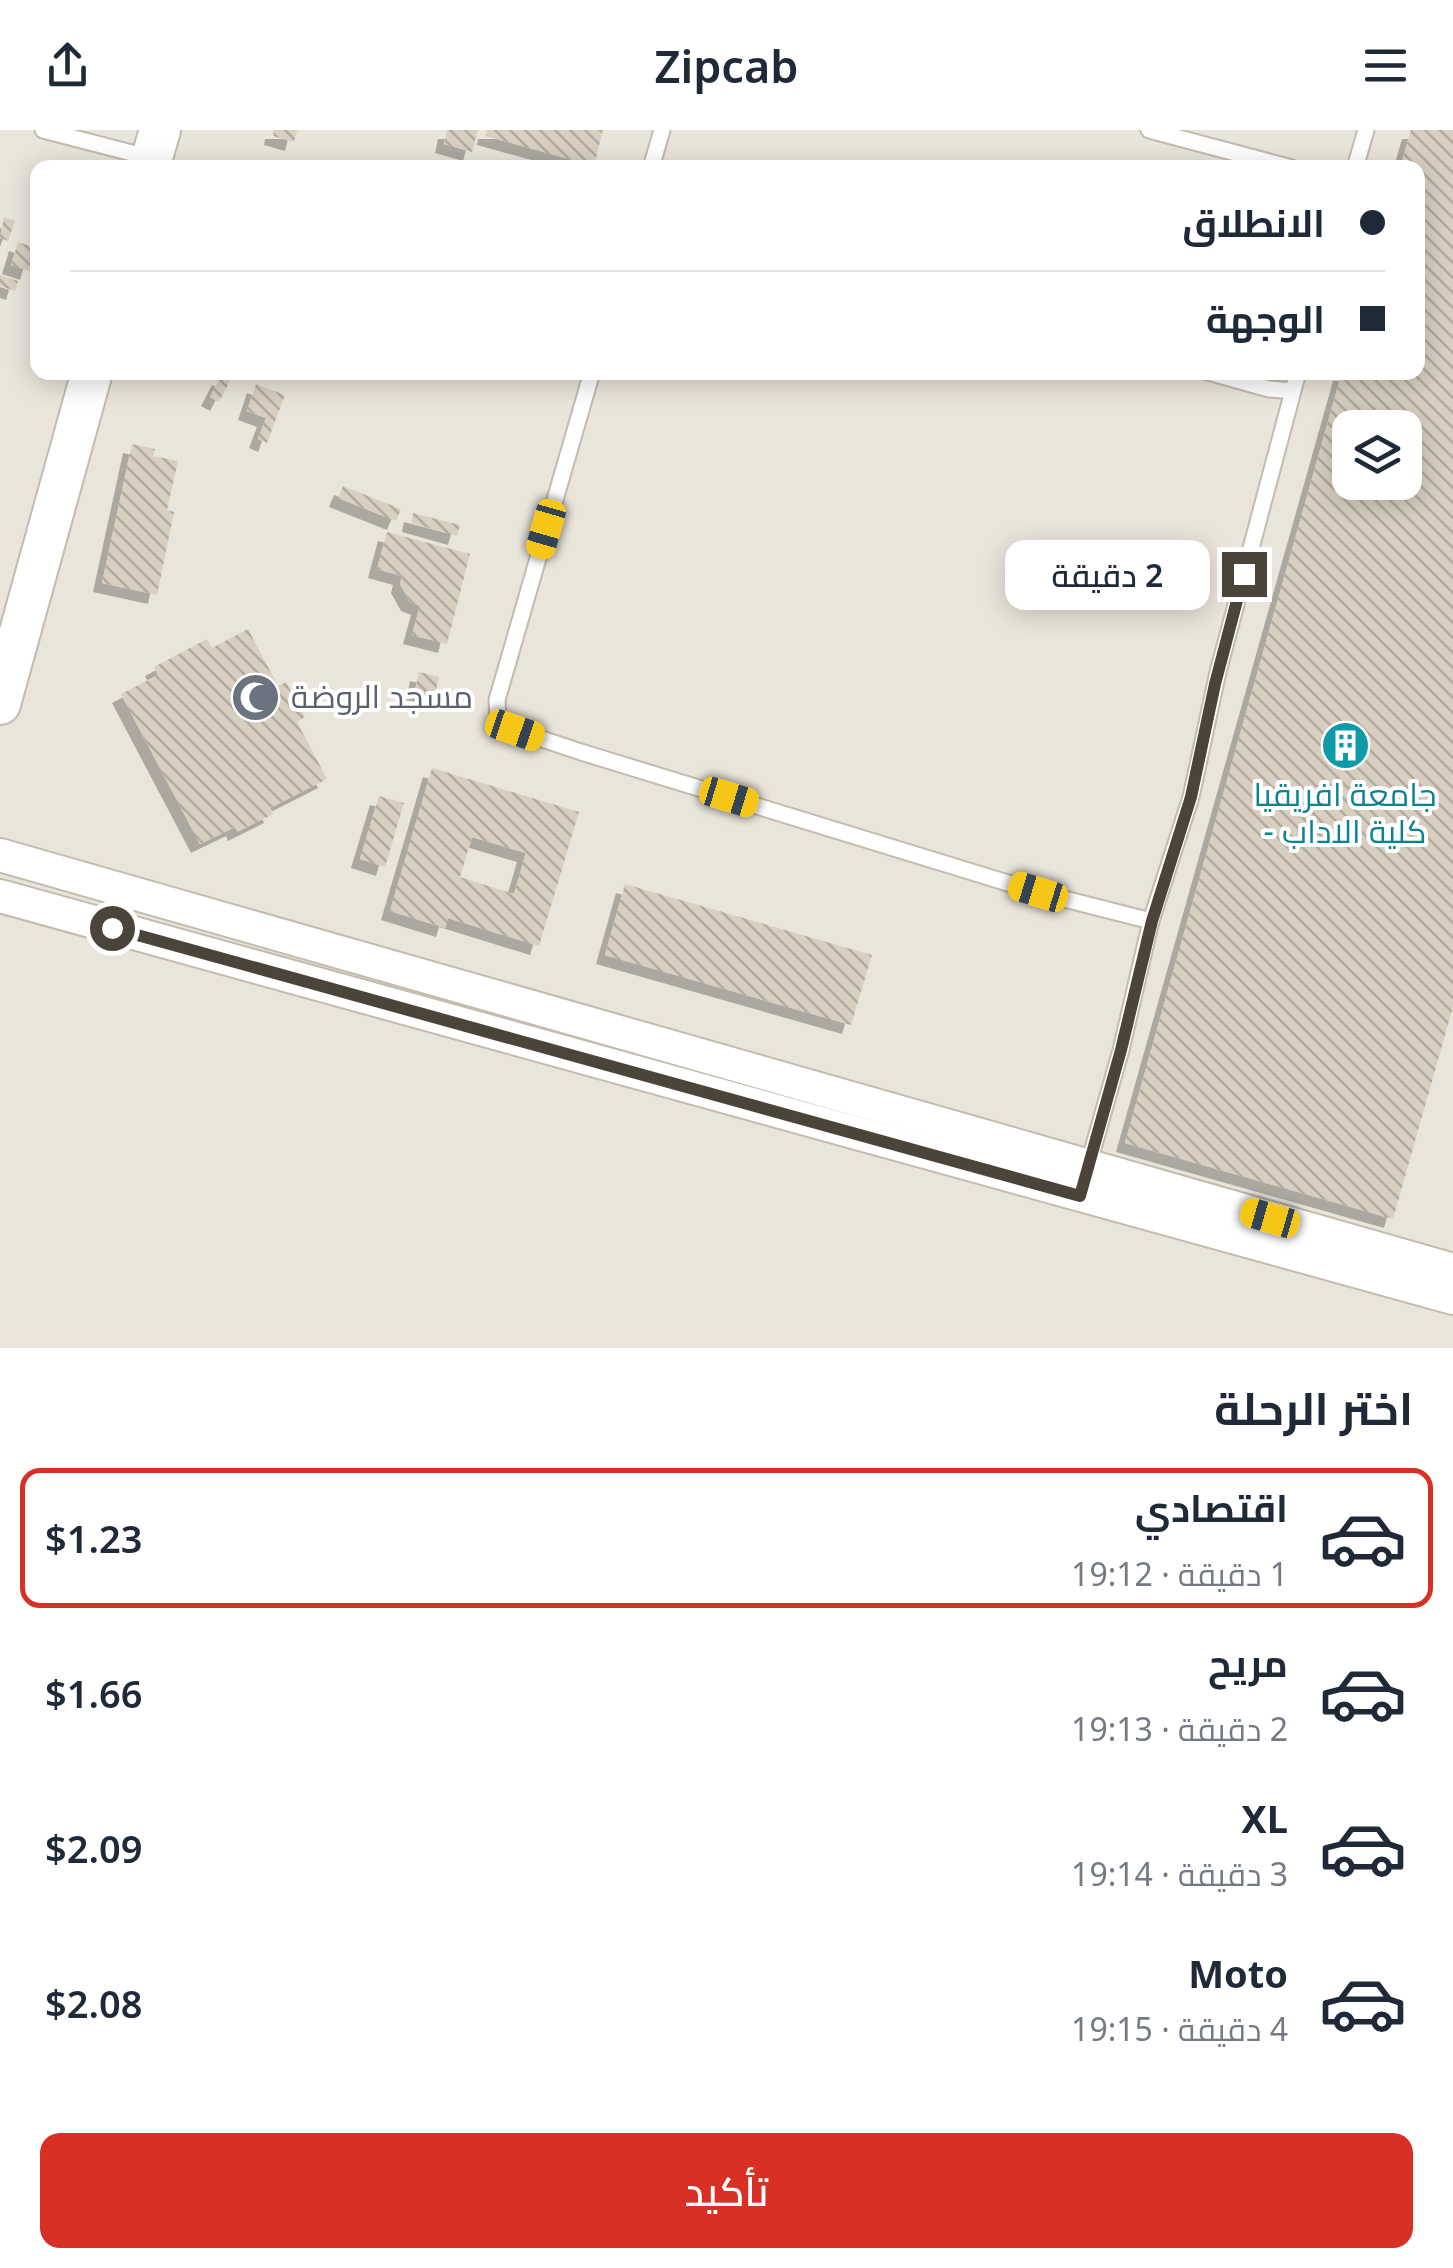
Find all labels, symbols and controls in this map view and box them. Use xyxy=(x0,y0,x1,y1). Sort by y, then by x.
text: Zipcab xyxy=(655,35,798,96)
icon: share xyxy=(40,38,95,93)
icon: menu xyxy=(1358,38,1413,93)
text: الانطلاق xyxy=(1182,196,1325,248)
text: الوجهة xyxy=(1206,292,1325,344)
map controls xyxy=(1332,410,1422,500)
button: layers xyxy=(1332,410,1422,500)
car xyxy=(523,496,569,562)
callout: 2 دقيقة xyxy=(1004,539,1209,609)
route end xyxy=(1222,552,1267,597)
text: 2 دقيقة xyxy=(1052,553,1163,596)
mosque icon: مسجد الروضة xyxy=(230,671,282,723)
place label: مسجد الروضة xyxy=(291,674,473,717)
car xyxy=(482,706,548,754)
building icon: جامعة افريقيا - كلية الاداب xyxy=(1319,719,1371,771)
place label: جامعة افريقيا - كلية الاداب xyxy=(1254,772,1436,852)
car xyxy=(696,774,762,820)
car xyxy=(1005,869,1071,915)
route start xyxy=(90,906,135,951)
car xyxy=(1237,1195,1303,1241)
text: اختر الرحلة xyxy=(1214,1377,1413,1438)
text: اقتصادي xyxy=(1135,1481,1288,1533)
icon: car xyxy=(1318,1493,1408,1583)
text: $1.23 xyxy=(45,1512,142,1564)
text: 1 دقيقة · 19:12 xyxy=(1071,1552,1288,1595)
text: مريح xyxy=(1208,1636,1288,1688)
icon: car xyxy=(1318,1648,1408,1738)
text: $1.66 xyxy=(45,1667,142,1719)
text: 2 دقيقة · 19:13 xyxy=(1071,1707,1288,1750)
text: XL xyxy=(1241,1792,1288,1844)
icon: car xyxy=(1318,1803,1408,1893)
text: $2.09 xyxy=(45,1822,142,1874)
text: 3 دقيقة · 19:14 xyxy=(1071,1852,1288,1895)
text: Moto xyxy=(1188,1947,1288,1999)
icon: car xyxy=(1318,1958,1408,2048)
text: $2.08 xyxy=(45,1977,142,2029)
text: 4 دقيقة · 19:15 xyxy=(1071,2007,1288,2050)
button: تأكيد xyxy=(40,2133,1413,2248)

